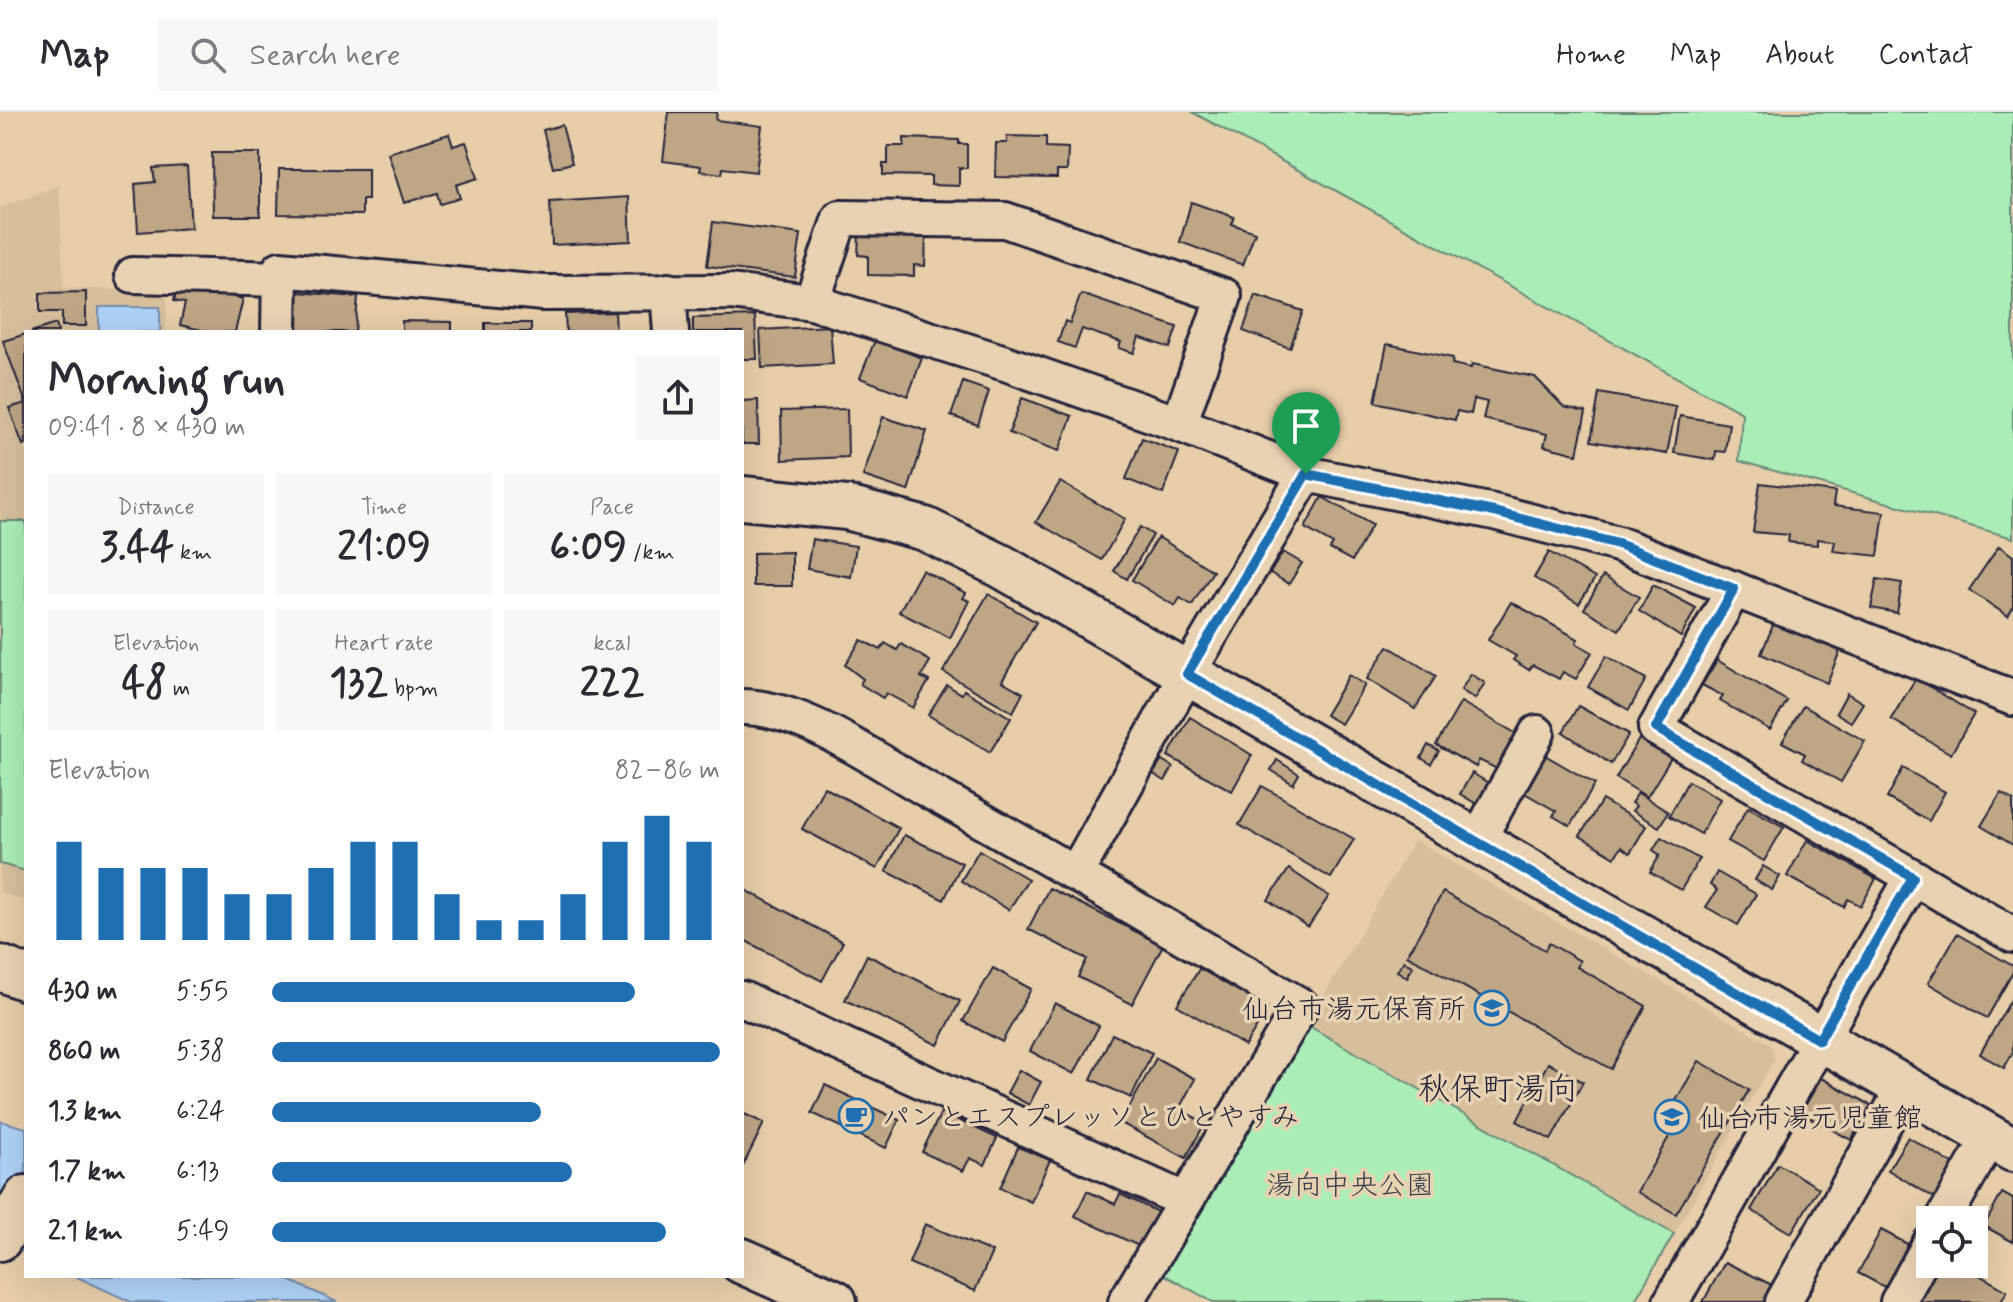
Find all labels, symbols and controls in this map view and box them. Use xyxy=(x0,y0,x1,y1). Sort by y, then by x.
search box xyxy=(158,19,718,91)
text: Map xyxy=(40,31,110,80)
icon: search xyxy=(186,33,230,77)
text: Search here xyxy=(250,36,401,75)
text: Home xyxy=(1556,37,1626,74)
text: Map xyxy=(1670,37,1721,74)
text: About xyxy=(1765,37,1834,74)
text: Contact xyxy=(1878,37,1973,74)
text: Morning run xyxy=(48,352,285,410)
button: share xyxy=(636,356,720,440)
pin xyxy=(1272,392,1340,474)
icon: arrive xyxy=(1284,404,1328,448)
text: 09:41 · 8 × 430 m xyxy=(48,411,245,445)
text: Distance xyxy=(117,494,195,522)
text: Time xyxy=(361,494,407,522)
text: Pace xyxy=(590,494,634,522)
text: 3.44 xyxy=(100,522,174,574)
text: 21:09 xyxy=(337,522,431,574)
text: 6:09 xyxy=(549,522,627,574)
text: km xyxy=(174,539,212,567)
text: /km xyxy=(627,539,675,567)
text: Elevation xyxy=(113,630,199,658)
text: Heart rate xyxy=(335,630,433,658)
text: kcal xyxy=(594,630,630,658)
text: 48 xyxy=(122,658,167,710)
text: 132 xyxy=(330,658,388,710)
text: 222 xyxy=(580,658,644,710)
text: m xyxy=(167,675,190,703)
text: bpm xyxy=(388,675,438,703)
text: Elevation xyxy=(48,754,150,788)
text: 82–86 m xyxy=(615,754,720,788)
text: 430 m xyxy=(48,975,117,1009)
text: 5:55 xyxy=(176,975,228,1009)
school or university icon: 仙台市湯元保育所 xyxy=(1473,989,1511,1027)
place label: 仙台市湯元保育所 xyxy=(1242,992,1466,1029)
text: 860 m xyxy=(48,1035,120,1069)
text: 5:38 xyxy=(176,1035,225,1069)
district label: 秋保町湯向 xyxy=(1418,1069,1578,1111)
text: 1.3 km xyxy=(48,1095,122,1129)
text: 6:24 xyxy=(176,1095,225,1129)
cafe icon: パンとエスプレッソとひとやすみ xyxy=(837,1097,875,1135)
school or university icon: 仙台市湯元児童館 xyxy=(1653,1098,1691,1136)
place label: パンとエスプレッソとひとやすみ xyxy=(882,1100,1299,1137)
place label: 仙台市湯元児童館 xyxy=(1698,1101,1922,1138)
text: 1.7 km xyxy=(48,1155,126,1189)
text: 6:13 xyxy=(176,1155,219,1189)
park label: 湯向中央公園 xyxy=(1266,1168,1434,1205)
map controls xyxy=(1916,1206,1988,1278)
button: locate xyxy=(1916,1206,1988,1278)
text: 2.1 km xyxy=(48,1215,123,1249)
text: 5:49 xyxy=(176,1215,229,1249)

